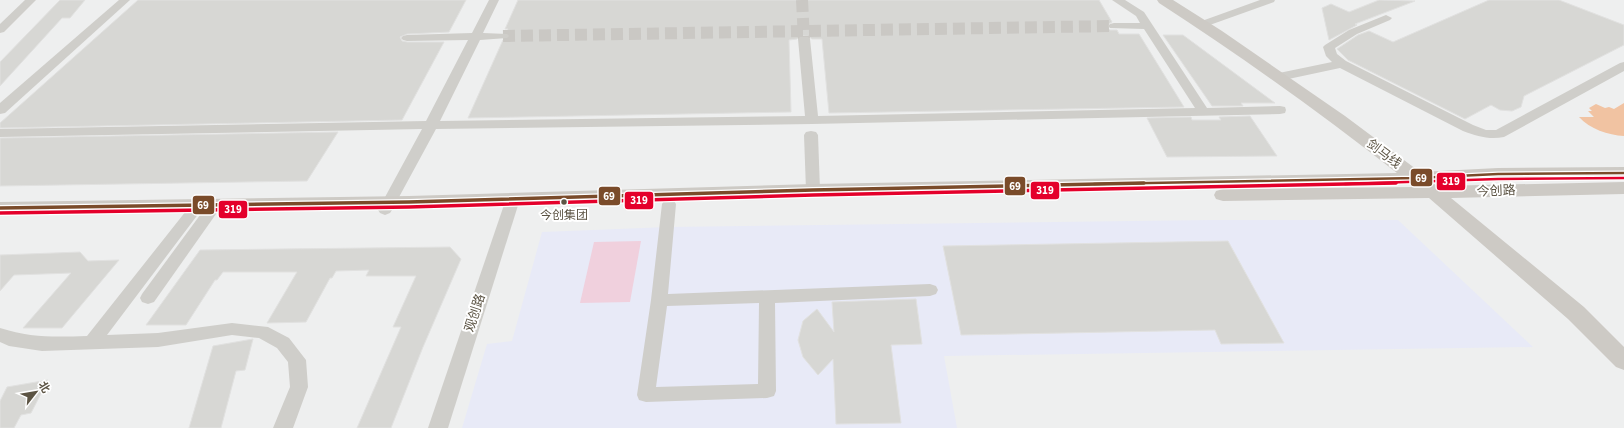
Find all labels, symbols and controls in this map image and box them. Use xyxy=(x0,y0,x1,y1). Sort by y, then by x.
street label: 剑马线 xyxy=(1363,135,1405,173)
line badge: 69 xyxy=(1410,168,1433,187)
text: 69 xyxy=(1415,171,1427,186)
line badge: 319 xyxy=(1436,172,1466,191)
text: 319 xyxy=(1442,174,1460,189)
line badge: 69 xyxy=(1004,176,1026,196)
text: 69 xyxy=(1009,179,1021,194)
line badge: 319 xyxy=(1030,181,1060,200)
street label: 今创路 xyxy=(1476,181,1516,201)
text: 319 xyxy=(1036,183,1054,198)
line badge: 69 xyxy=(598,186,621,206)
text: 69 xyxy=(603,189,615,204)
line badge: 319 xyxy=(624,191,654,210)
text: 319 xyxy=(630,193,648,208)
line badge: 69 xyxy=(192,195,215,215)
marker: 今创集团 xyxy=(559,197,569,207)
text: 69 xyxy=(197,198,209,213)
line badge: 319 xyxy=(218,200,248,219)
text: 319 xyxy=(224,202,242,217)
place label: 今创集团 xyxy=(540,207,588,224)
street label: 观创路 xyxy=(460,292,490,334)
north arrow xyxy=(16,372,56,412)
text: 北 xyxy=(35,379,53,396)

